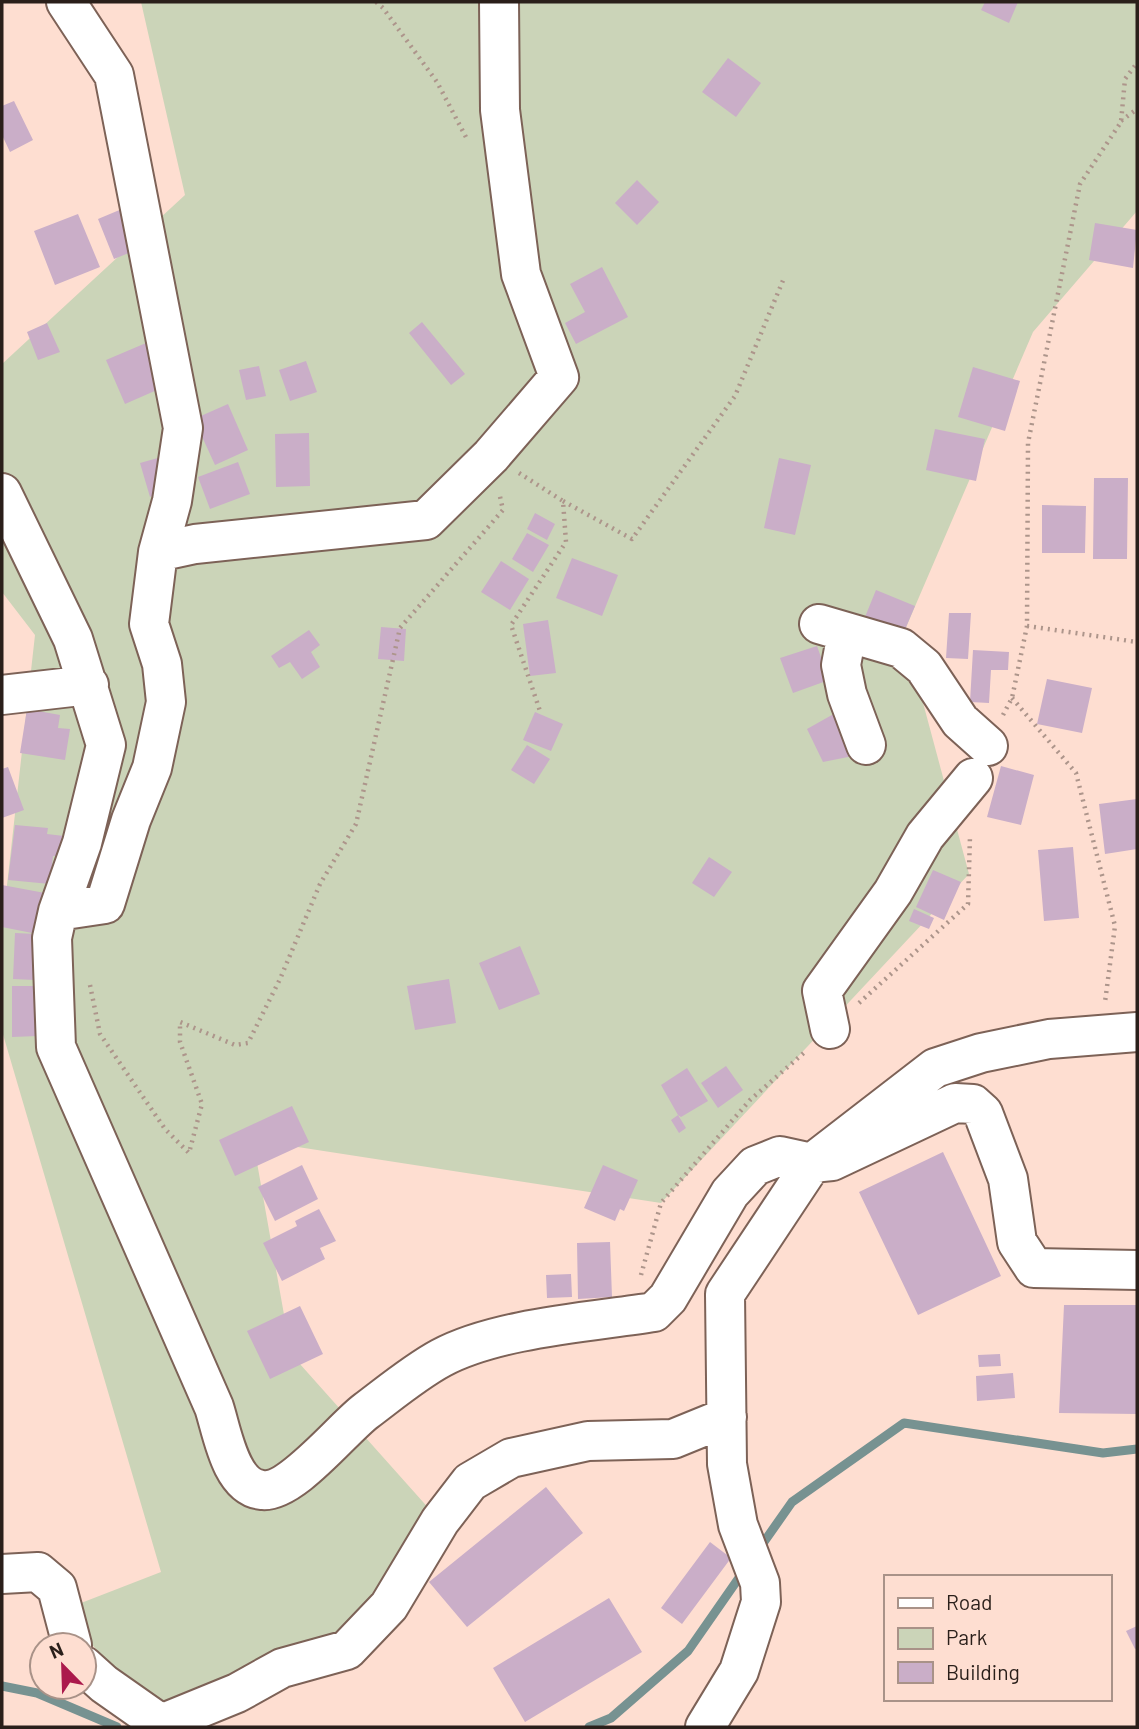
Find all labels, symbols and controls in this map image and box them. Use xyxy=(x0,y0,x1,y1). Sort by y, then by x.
legend xyxy=(884,1575,1111,1701)
text: Road xyxy=(946,1589,992,1614)
text: Park xyxy=(946,1624,987,1649)
north arrow xyxy=(28,1631,98,1701)
text: N xyxy=(46,1637,66,1663)
text: Building xyxy=(946,1659,1020,1684)

